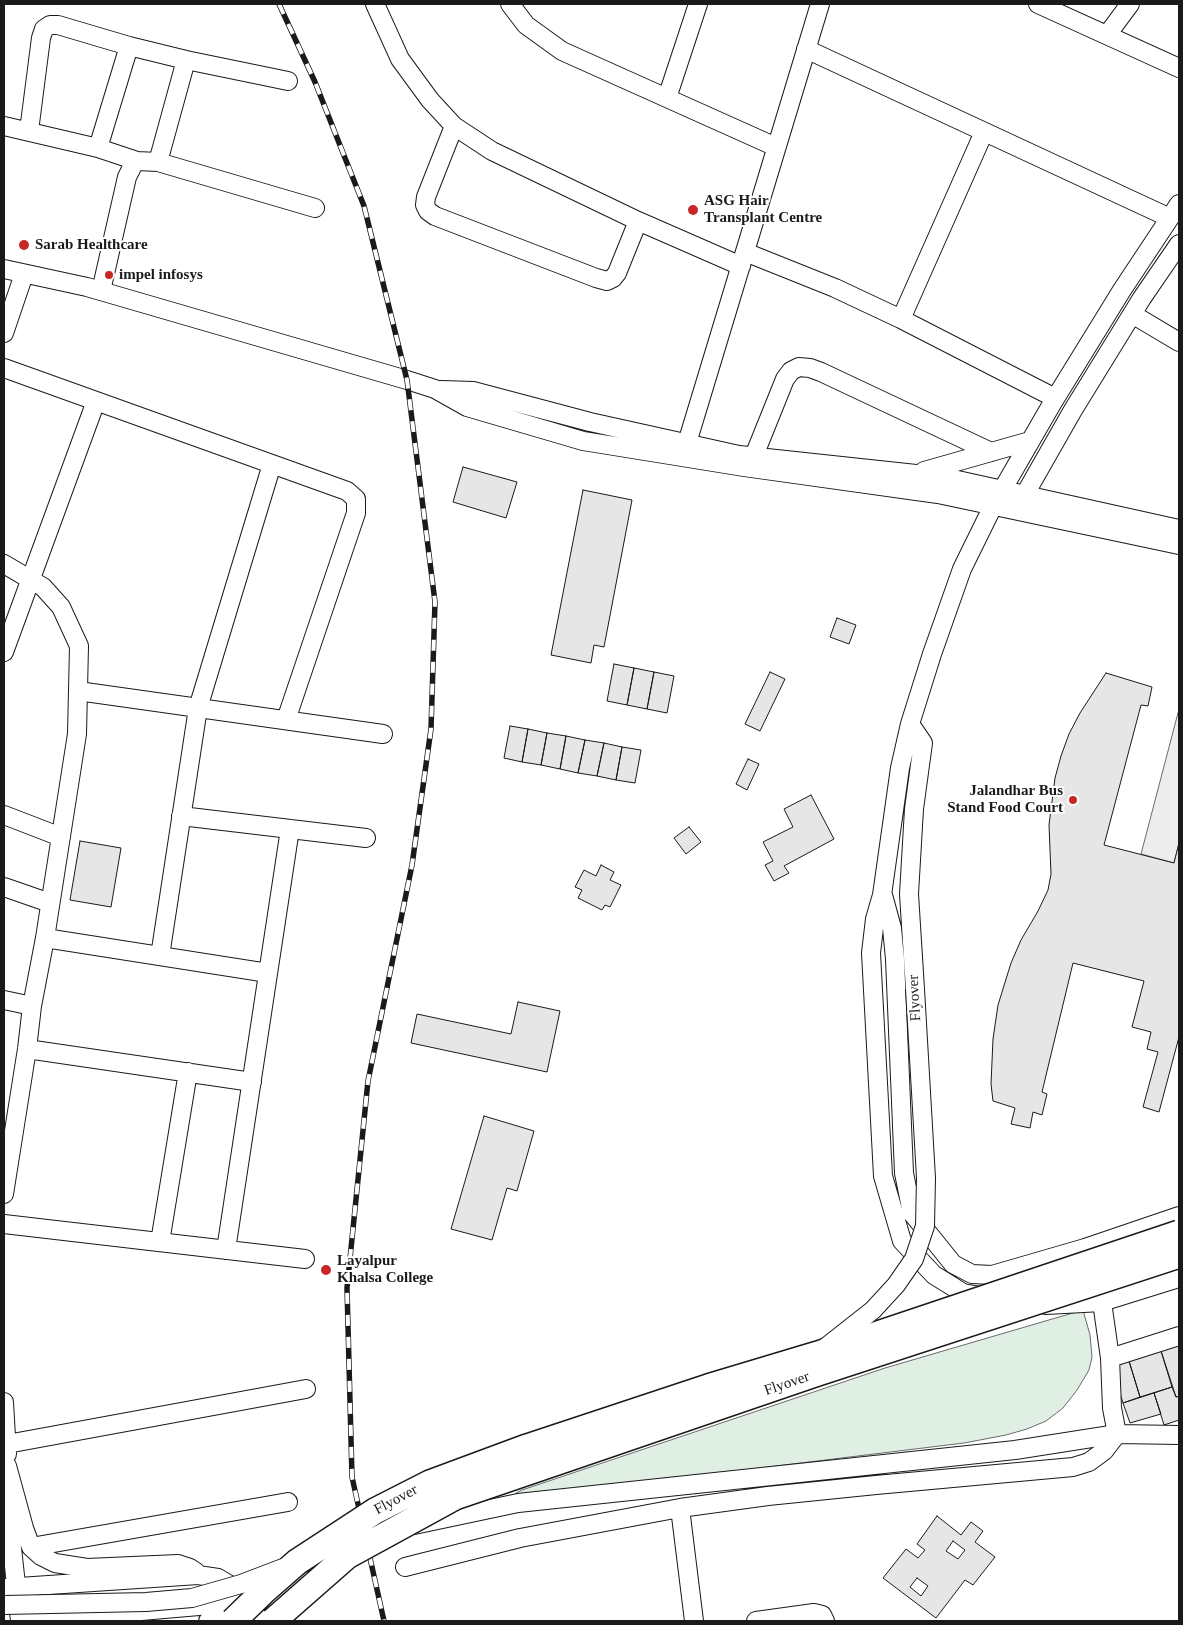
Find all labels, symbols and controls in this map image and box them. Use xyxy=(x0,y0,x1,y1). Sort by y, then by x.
place label: ASG Hair Transplant Centre xyxy=(704,192,837,227)
marker: ASG Hair Transplant Centre xyxy=(686,203,700,217)
place label: Sarab Healthcare xyxy=(35,236,163,254)
marker: Sarab Healthcare xyxy=(17,238,31,252)
place label: impel infosys xyxy=(119,266,218,284)
marker: impel infosys xyxy=(103,269,115,281)
place label: Jalandhar Bus Stand Food Court xyxy=(934,782,1063,817)
marker: Jalandhar Bus Stand Food Court xyxy=(1067,794,1079,806)
street label: Flyover xyxy=(905,972,925,1024)
place label: Layalpur Khalsa College xyxy=(337,1252,446,1287)
marker: Layalpur Khalsa College xyxy=(319,1263,333,1277)
street label: Flyover xyxy=(760,1367,814,1401)
street label: Flyover xyxy=(370,1480,422,1520)

